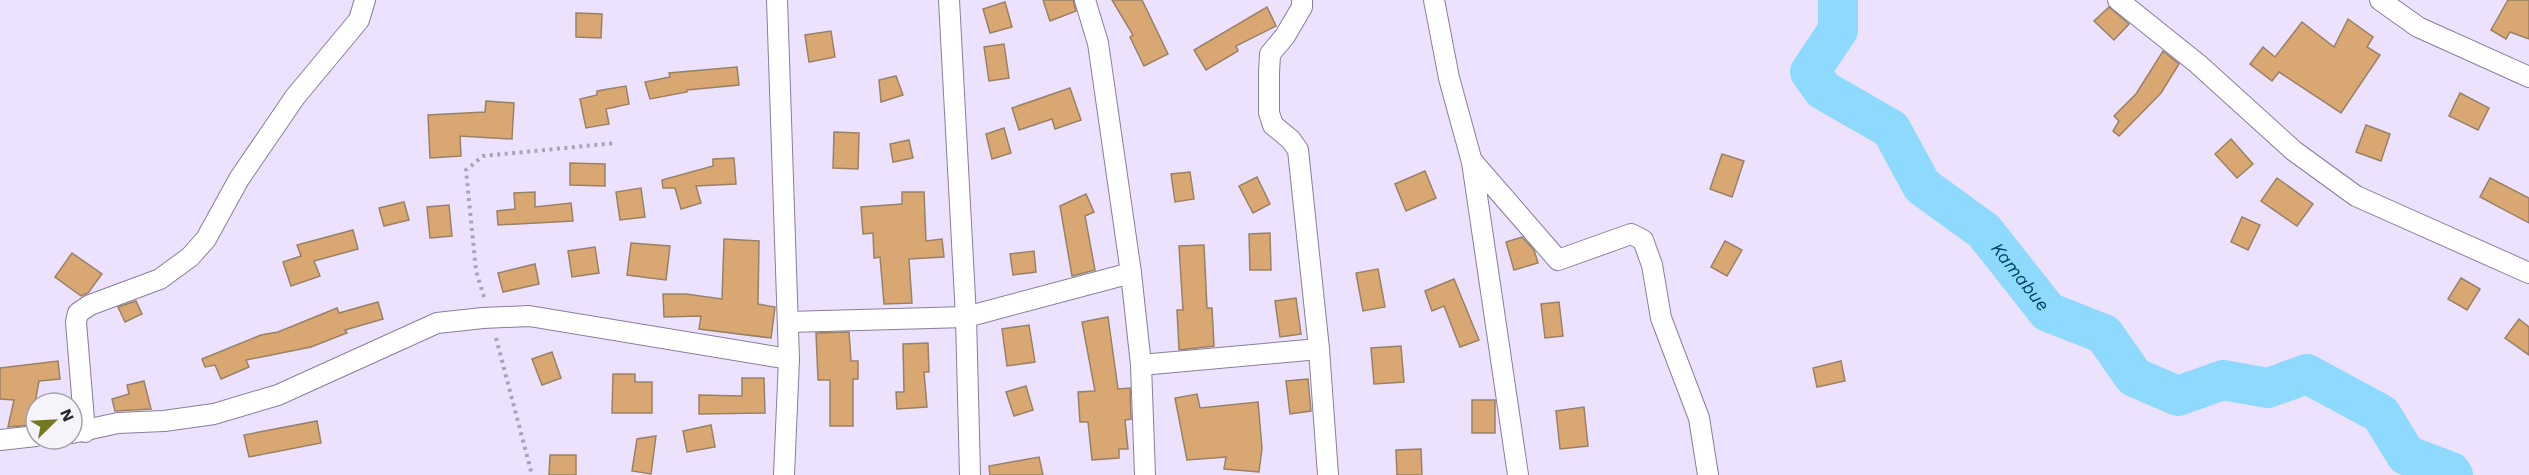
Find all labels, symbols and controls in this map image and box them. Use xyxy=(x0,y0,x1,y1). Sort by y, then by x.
water label: Kamabue xyxy=(1987,238,2054,315)
north arrow xyxy=(24,391,84,451)
text: N xyxy=(56,406,78,424)

